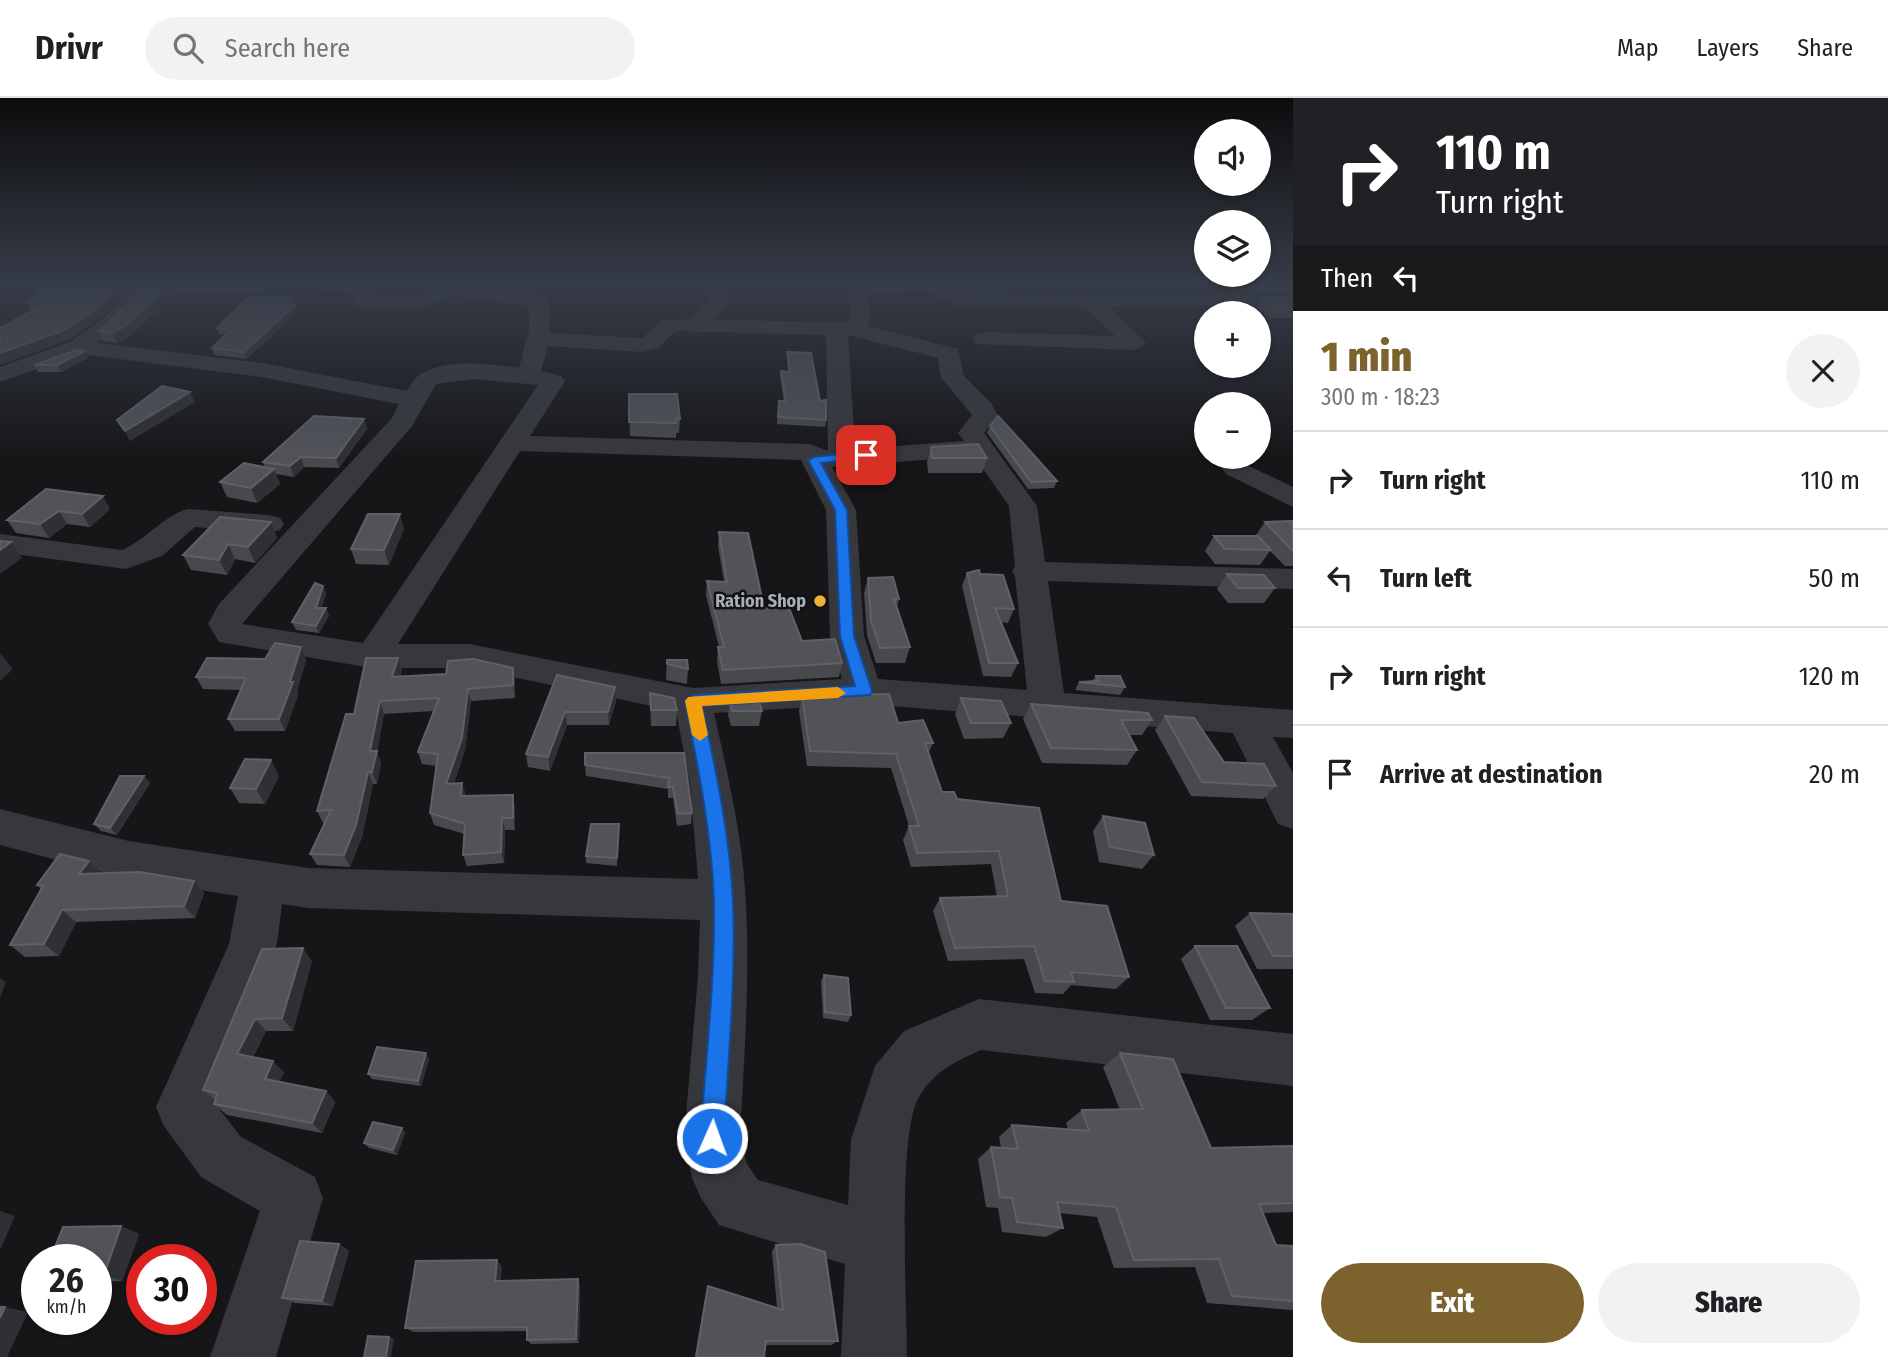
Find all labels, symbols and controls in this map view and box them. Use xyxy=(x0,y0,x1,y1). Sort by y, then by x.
search box xyxy=(145,17,635,80)
text: Drivr xyxy=(35,28,103,68)
icon: search xyxy=(169,29,207,67)
text: Search here xyxy=(225,33,350,64)
text: Map xyxy=(1617,34,1659,62)
text: Layers xyxy=(1697,34,1759,62)
text: Share xyxy=(1797,34,1853,62)
map controls xyxy=(1194,119,1271,469)
button: sound xyxy=(1194,119,1271,196)
text: 110 m xyxy=(1436,123,1551,182)
icon: right xyxy=(1321,126,1412,217)
text: Turn right xyxy=(1436,183,1563,221)
button: layers xyxy=(1194,210,1271,287)
icon: left xyxy=(1387,259,1425,297)
text: Then xyxy=(1321,263,1373,294)
button: + xyxy=(1194,301,1271,378)
text: 1 min xyxy=(1321,332,1412,382)
button: close xyxy=(1786,334,1860,408)
text: 300 m · 18:23 xyxy=(1321,383,1440,411)
button: − xyxy=(1194,392,1271,469)
pin xyxy=(836,425,896,485)
icon: arrive xyxy=(847,436,885,474)
icon: right xyxy=(1321,461,1359,499)
text: Turn right xyxy=(1380,465,1486,496)
text: 110 m xyxy=(1800,465,1860,496)
icon: left xyxy=(1321,559,1359,597)
text: Turn left xyxy=(1380,563,1472,594)
text: 50 m xyxy=(1808,563,1860,594)
place label: Ration Shop xyxy=(715,590,806,612)
marker: Ration Shop xyxy=(812,593,828,609)
icon: right xyxy=(1321,657,1359,695)
text: Turn right xyxy=(1380,661,1486,692)
text: 120 m xyxy=(1799,661,1860,692)
icon: arrive xyxy=(1321,755,1359,793)
text: Arrive at destination xyxy=(1380,759,1603,790)
text: 20 m xyxy=(1809,759,1860,790)
position arrow xyxy=(675,1101,749,1175)
speed limit sign: 30 xyxy=(126,1244,217,1335)
text: 26 xyxy=(49,1259,84,1301)
button: Exit xyxy=(1321,1263,1584,1343)
button: Share xyxy=(1598,1263,1860,1343)
text: km/h xyxy=(46,1296,87,1318)

